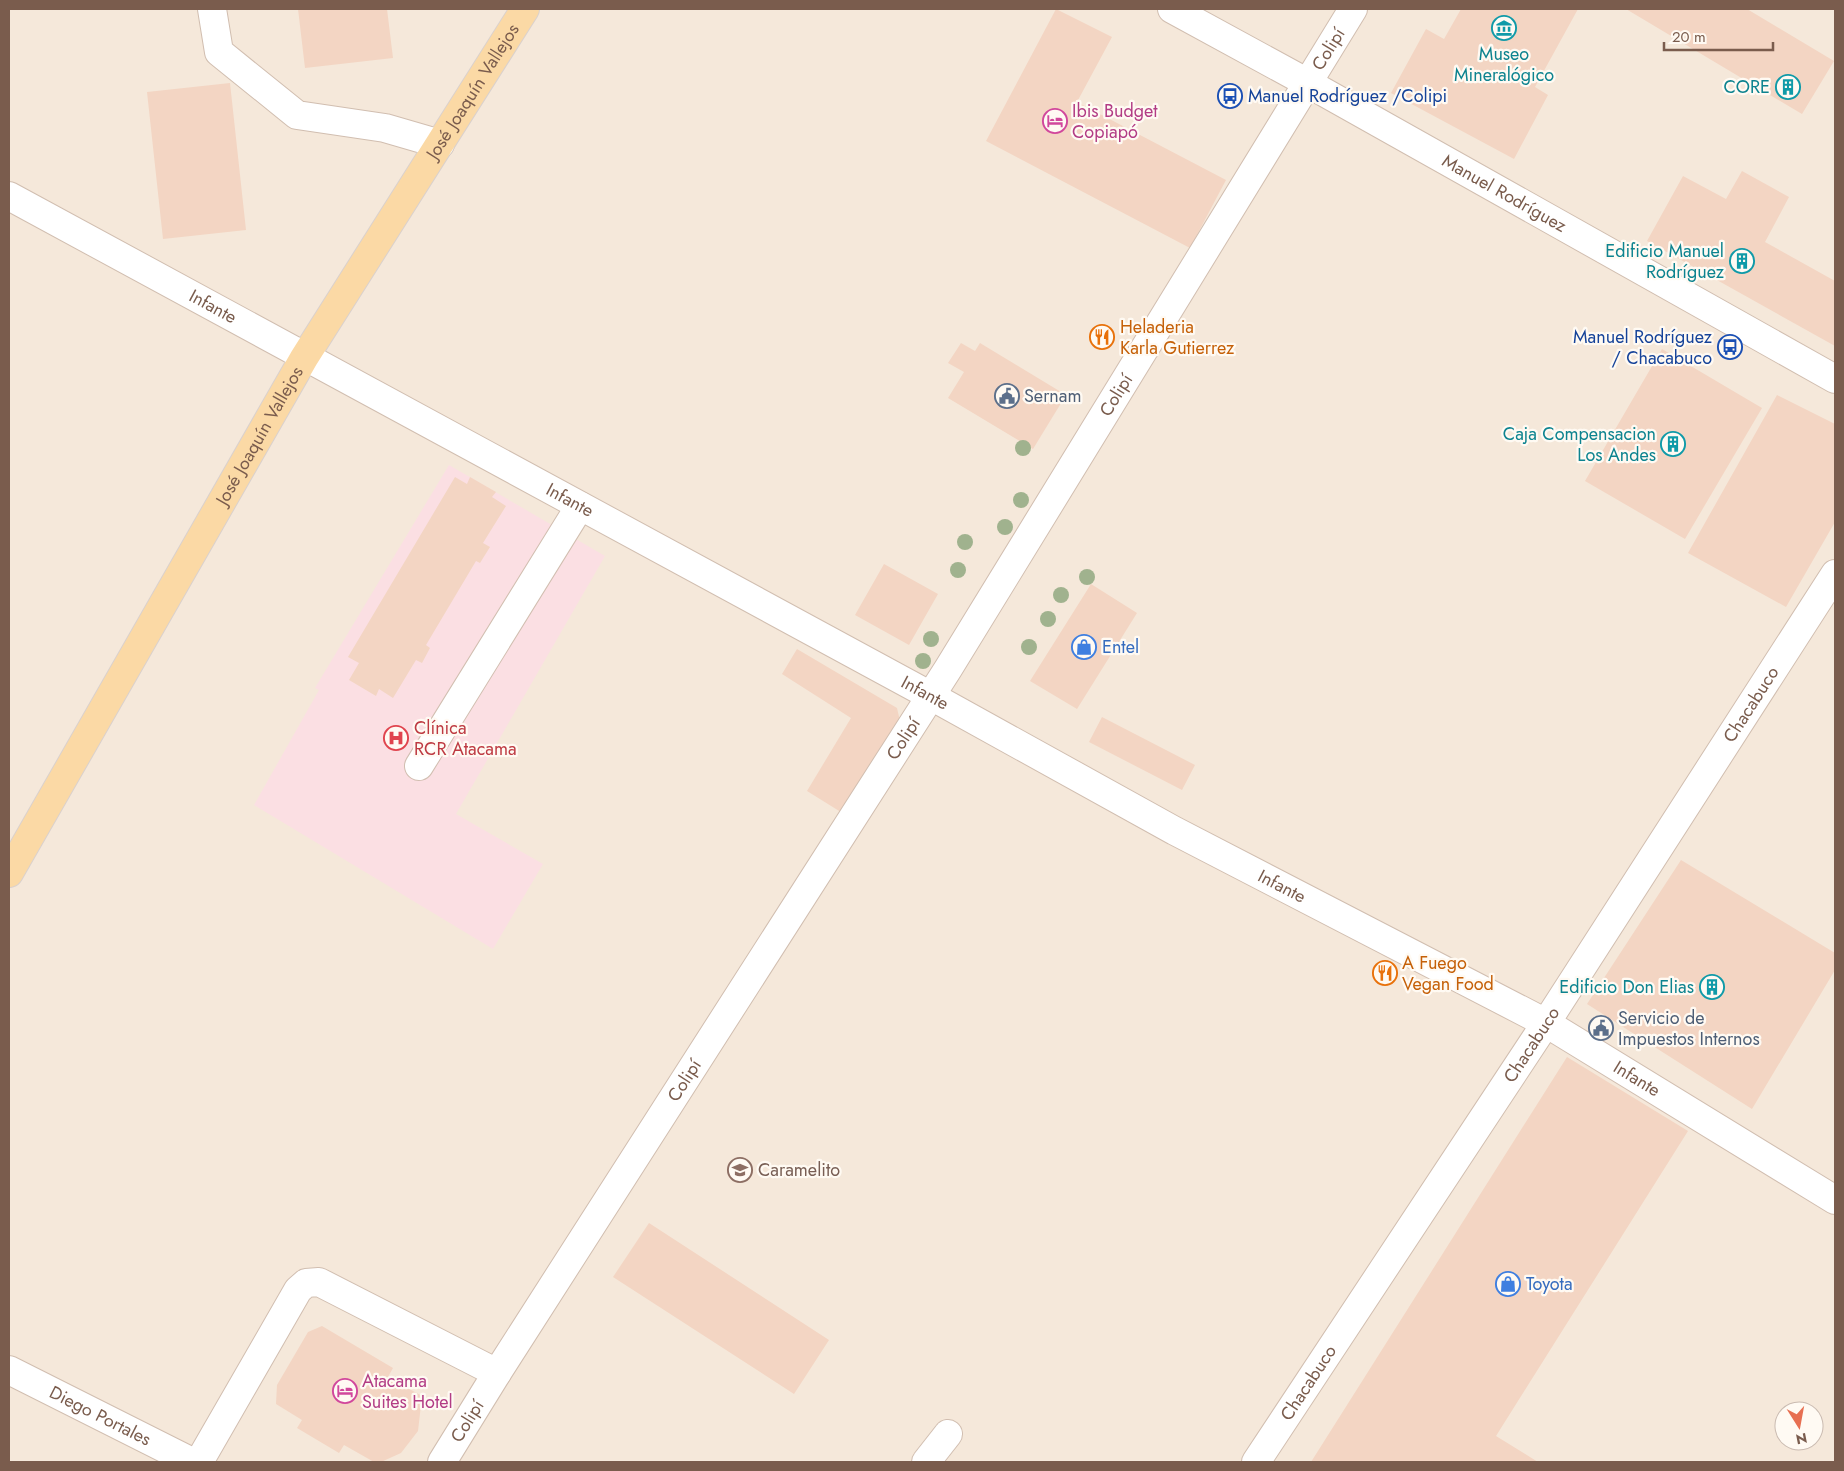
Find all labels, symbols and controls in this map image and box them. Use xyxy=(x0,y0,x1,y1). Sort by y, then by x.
museum icon: Museo Mineralógico xyxy=(1491,15,1517,41)
street label: José Joaquín Vallejos xyxy=(419,19,526,166)
scale bar xyxy=(1664,20,1773,52)
street label: Colipí xyxy=(1305,22,1352,75)
text: 20 m xyxy=(1672,26,1706,48)
place label: Museo Mineralógico xyxy=(1454,41,1554,88)
place label: CORE xyxy=(1723,74,1770,100)
building icon: CORE xyxy=(1775,74,1801,100)
bus stop icon: Manuel Rodríguez /Colipi xyxy=(1217,83,1243,109)
place label: Manuel Rodríguez /Colipi xyxy=(1248,83,1447,109)
place label: Ibis Budget Copiapó xyxy=(1072,98,1158,145)
hotel icon: Ibis Budget Copiapó xyxy=(1042,108,1068,134)
street label: Manuel Rodríguez xyxy=(1437,148,1572,239)
place label: Edificio Manuel Rodríguez xyxy=(1605,238,1725,285)
building icon: Edificio Manuel Rodríguez xyxy=(1729,248,1755,274)
street label: Infante xyxy=(184,283,241,330)
place label: Heladeria Karla Gutierrez xyxy=(1120,314,1235,361)
restaurant icon: Heladeria Karla Gutierrez xyxy=(1089,324,1115,350)
place label: Manuel Rodríguez / Chacabuco xyxy=(1573,324,1713,371)
bus stop icon: Manuel Rodríguez / Chacabuco xyxy=(1717,334,1743,360)
street label: José Joaquín Vallejos xyxy=(208,361,310,512)
street label: Colipí xyxy=(1093,368,1140,422)
public building icon: Sernam xyxy=(994,383,1020,409)
place label: Sernam xyxy=(1024,383,1081,409)
place label: Caja Compensacion Los Andes xyxy=(1503,421,1656,468)
building icon: Caja Compensacion Los Andes xyxy=(1660,431,1686,457)
street label: Infante xyxy=(541,477,598,524)
shop icon: Entel xyxy=(1071,634,1097,660)
place label: Entel xyxy=(1102,634,1139,660)
street label: Chacabuco xyxy=(1717,661,1785,748)
street label: Infante xyxy=(896,669,954,716)
street label: Colipí xyxy=(880,711,927,765)
place label: Clínica RCR Atacama xyxy=(414,715,517,762)
hospital icon: Clínica RCR Atacama xyxy=(383,725,409,751)
street label: Infante xyxy=(1253,863,1310,910)
place label: A Fuego Vegan Food xyxy=(1402,950,1494,997)
restaurant icon: A Fuego Vegan Food xyxy=(1372,960,1398,986)
place label: Edificio Don Elias xyxy=(1559,974,1694,1000)
building icon: Edificio Don Elias xyxy=(1699,974,1725,1000)
street label: Chacabuco xyxy=(1497,1002,1566,1088)
place label: Servicio de Impuestos Internos xyxy=(1618,1005,1760,1052)
public building icon: Servicio de Impuestos Internos xyxy=(1588,1015,1614,1041)
street label: Colipí xyxy=(661,1053,708,1107)
street label: Infante xyxy=(1608,1054,1665,1103)
school or university icon: Caramelito xyxy=(727,1157,753,1183)
place label: Caramelito xyxy=(758,1157,840,1183)
shop icon: Toyota xyxy=(1495,1271,1521,1297)
place label: Toyota xyxy=(1526,1271,1573,1297)
street label: Chacabuco xyxy=(1274,1340,1343,1426)
place label: Atacama Suites Hotel xyxy=(362,1368,453,1415)
hotel icon: Atacama Suites Hotel xyxy=(332,1378,358,1404)
street label: Diego Portales xyxy=(45,1379,155,1452)
street label: Colipí xyxy=(444,1394,491,1448)
north arrow xyxy=(1774,1401,1824,1451)
text: N xyxy=(1794,1428,1809,1450)

